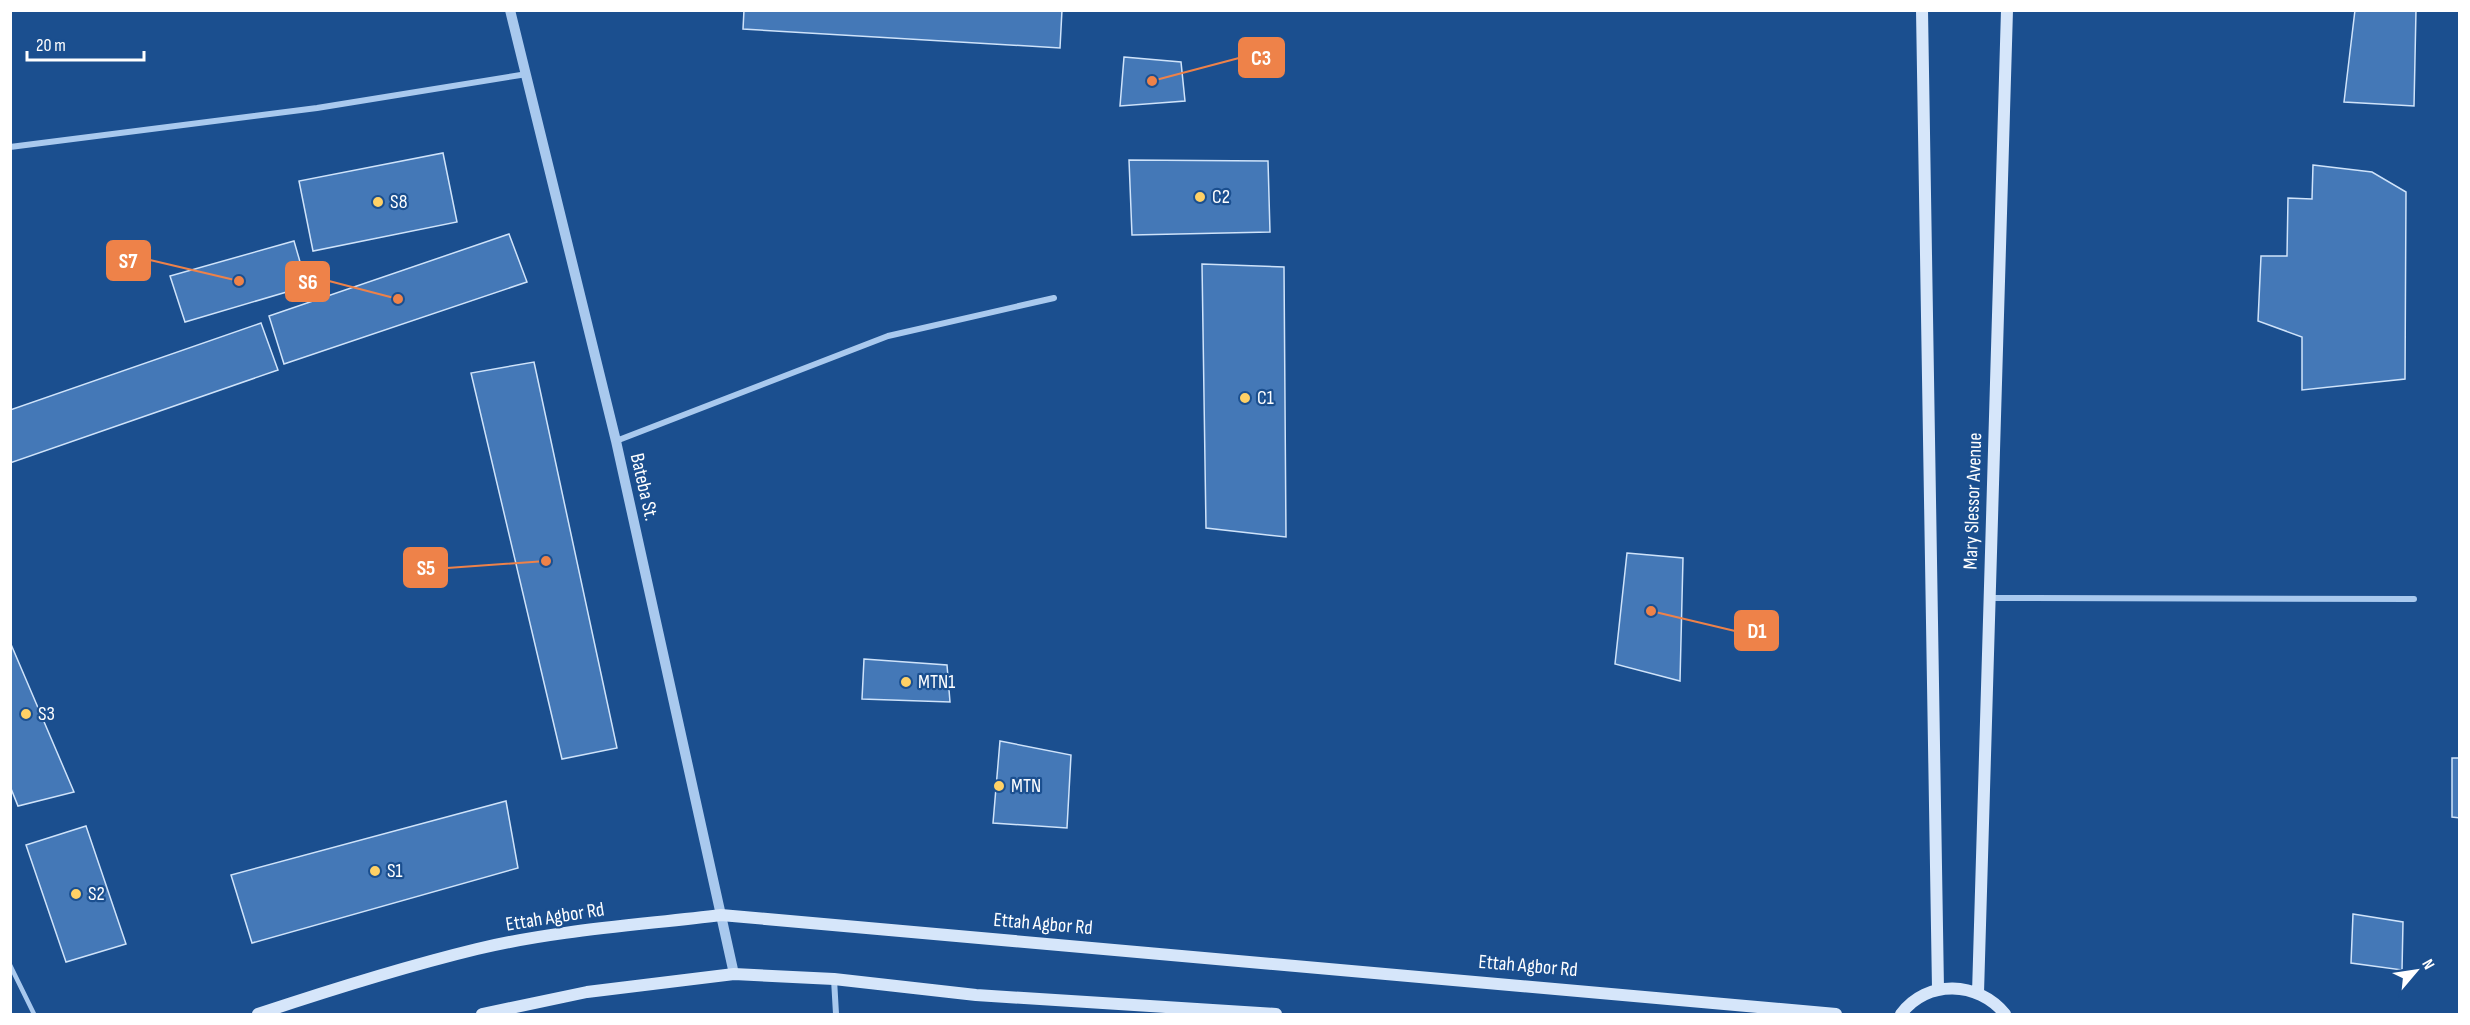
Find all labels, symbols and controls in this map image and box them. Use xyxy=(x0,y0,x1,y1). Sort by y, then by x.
scale bar xyxy=(27,24,144,62)
text: 20 m xyxy=(36,35,66,56)
callout: C3 xyxy=(1239,38,1284,77)
text: C3 xyxy=(1251,46,1271,71)
place label: C2 xyxy=(1212,185,1230,209)
place label: S8 xyxy=(390,190,407,214)
marker: C2 xyxy=(1193,190,1207,204)
marker: S8 xyxy=(371,195,385,209)
callout: S7 xyxy=(107,241,150,280)
text: S7 xyxy=(119,249,138,274)
callout: S6 xyxy=(286,262,329,301)
text: S6 xyxy=(298,270,318,295)
place label: C1 xyxy=(1257,386,1274,410)
marker: C1 xyxy=(1238,391,1252,405)
street label: Mary Slessor Avenue xyxy=(1959,432,1987,570)
street label: Bateba St. xyxy=(625,451,663,523)
callout: S5 xyxy=(404,548,447,587)
text: S5 xyxy=(417,556,435,581)
callout: D1 xyxy=(1735,611,1778,650)
text: D1 xyxy=(1747,619,1767,644)
place label: MTN1 xyxy=(918,670,955,694)
marker: MTN1 xyxy=(899,675,913,689)
place label: S3 xyxy=(38,702,55,726)
marker: S3 xyxy=(19,707,33,721)
place label: MTN xyxy=(1011,774,1041,798)
marker: MTN xyxy=(992,779,1006,793)
place label: S1 xyxy=(387,859,402,883)
marker: S1 xyxy=(368,864,382,878)
place label: S2 xyxy=(88,882,105,906)
marker: S2 xyxy=(69,887,83,901)
street label: Ettah Agbor Rd xyxy=(504,897,606,937)
street label: Ettah Agbor Rd xyxy=(992,908,1094,940)
north arrow xyxy=(2386,941,2446,1001)
street label: Ettah Agbor Rd xyxy=(1477,950,1579,982)
text: N xyxy=(2417,956,2438,973)

